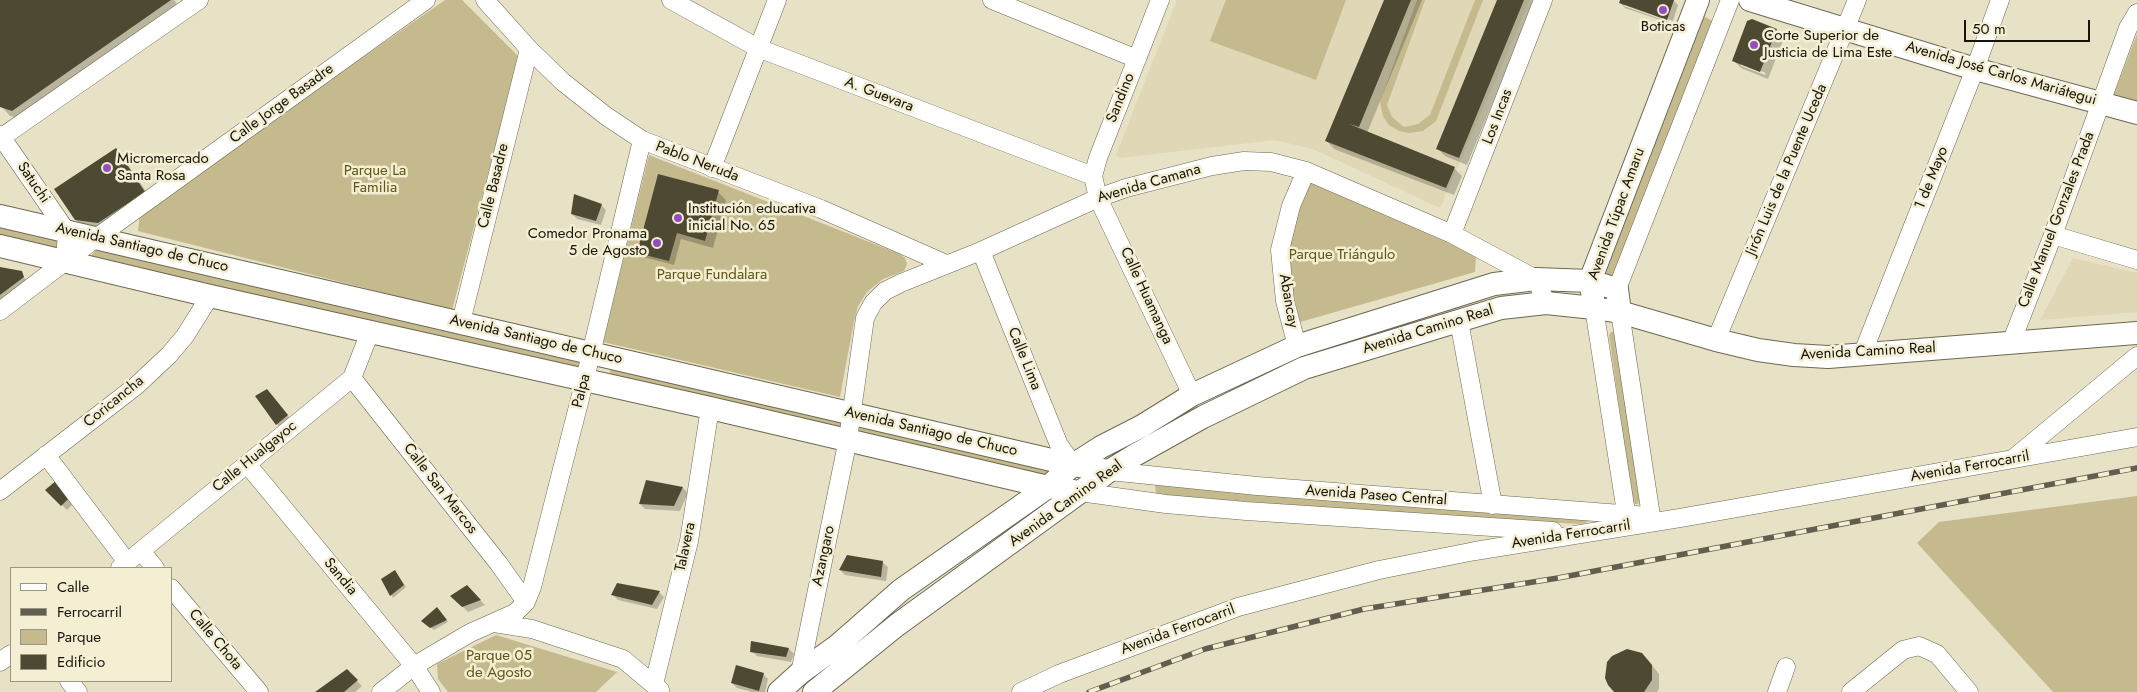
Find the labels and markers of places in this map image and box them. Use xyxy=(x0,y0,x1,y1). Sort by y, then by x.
marker: Boticas xyxy=(1657,4,1669,16)
place label: Boticas xyxy=(1641,18,1685,36)
place label: Corte Superior de Justicia de Lima Este xyxy=(1764,27,1892,62)
marker: Corte Superior de Justicia de Lima Este xyxy=(1748,39,1760,51)
place label: Micromercado Santa Rosa xyxy=(117,150,209,185)
marker: Micromercado Santa Rosa xyxy=(101,162,113,174)
place label: Institución educativa inicial No. 65 xyxy=(688,200,816,235)
marker: Institución educativa inicial No. 65 xyxy=(672,212,684,224)
place label: Comedor Pronama 5 de Agosto xyxy=(528,225,647,260)
marker: Comedor Pronama 5 de Agosto xyxy=(651,237,663,249)

